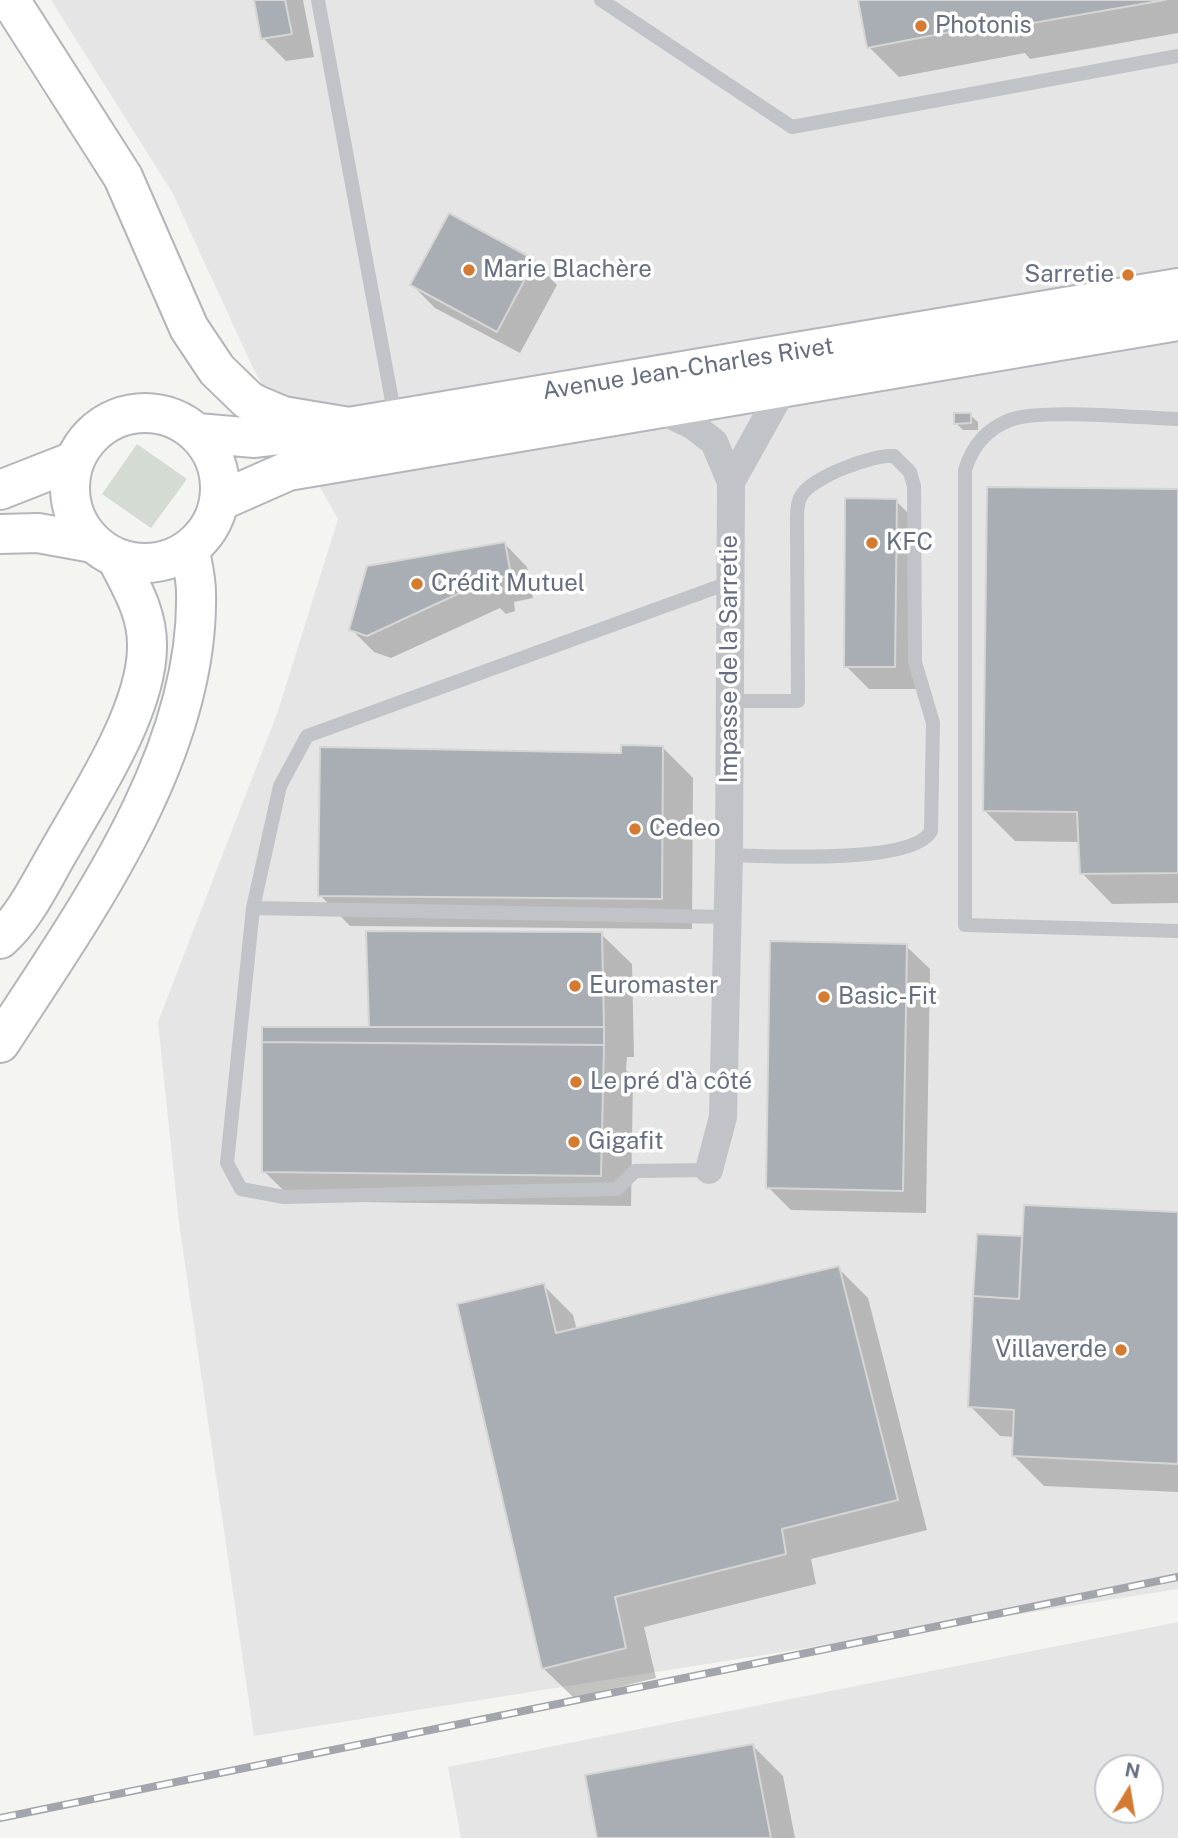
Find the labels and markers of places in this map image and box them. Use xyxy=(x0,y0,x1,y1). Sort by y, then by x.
place label: Photonis xyxy=(935,12,1032,40)
marker: Photonis xyxy=(913,18,929,34)
place label: Marie Blachère xyxy=(483,256,652,284)
place label: Sarretie xyxy=(1024,261,1114,289)
marker: Marie Blachère xyxy=(461,262,477,278)
marker: Sarretie xyxy=(1120,267,1136,283)
place label: KFC xyxy=(886,529,933,557)
marker: KFC xyxy=(864,535,880,551)
place label: Crédit Mutuel xyxy=(431,570,585,598)
marker: Crédit Mutuel xyxy=(409,576,425,592)
place label: Cedeo xyxy=(649,815,721,843)
marker: Cedeo xyxy=(627,821,643,837)
place label: Euromaster xyxy=(589,972,718,1000)
marker: Euromaster xyxy=(567,978,583,994)
place label: Basic-Fit xyxy=(838,983,937,1011)
marker: Basic-Fit xyxy=(816,989,832,1005)
place label: Le pré d'à côté xyxy=(590,1068,752,1096)
marker: Le pré d'à côté xyxy=(568,1074,584,1090)
place label: Gigafit xyxy=(588,1128,664,1156)
marker: Gigafit xyxy=(566,1134,582,1150)
place label: Villaverde xyxy=(995,1336,1107,1364)
marker: Villaverde xyxy=(1113,1342,1129,1358)

